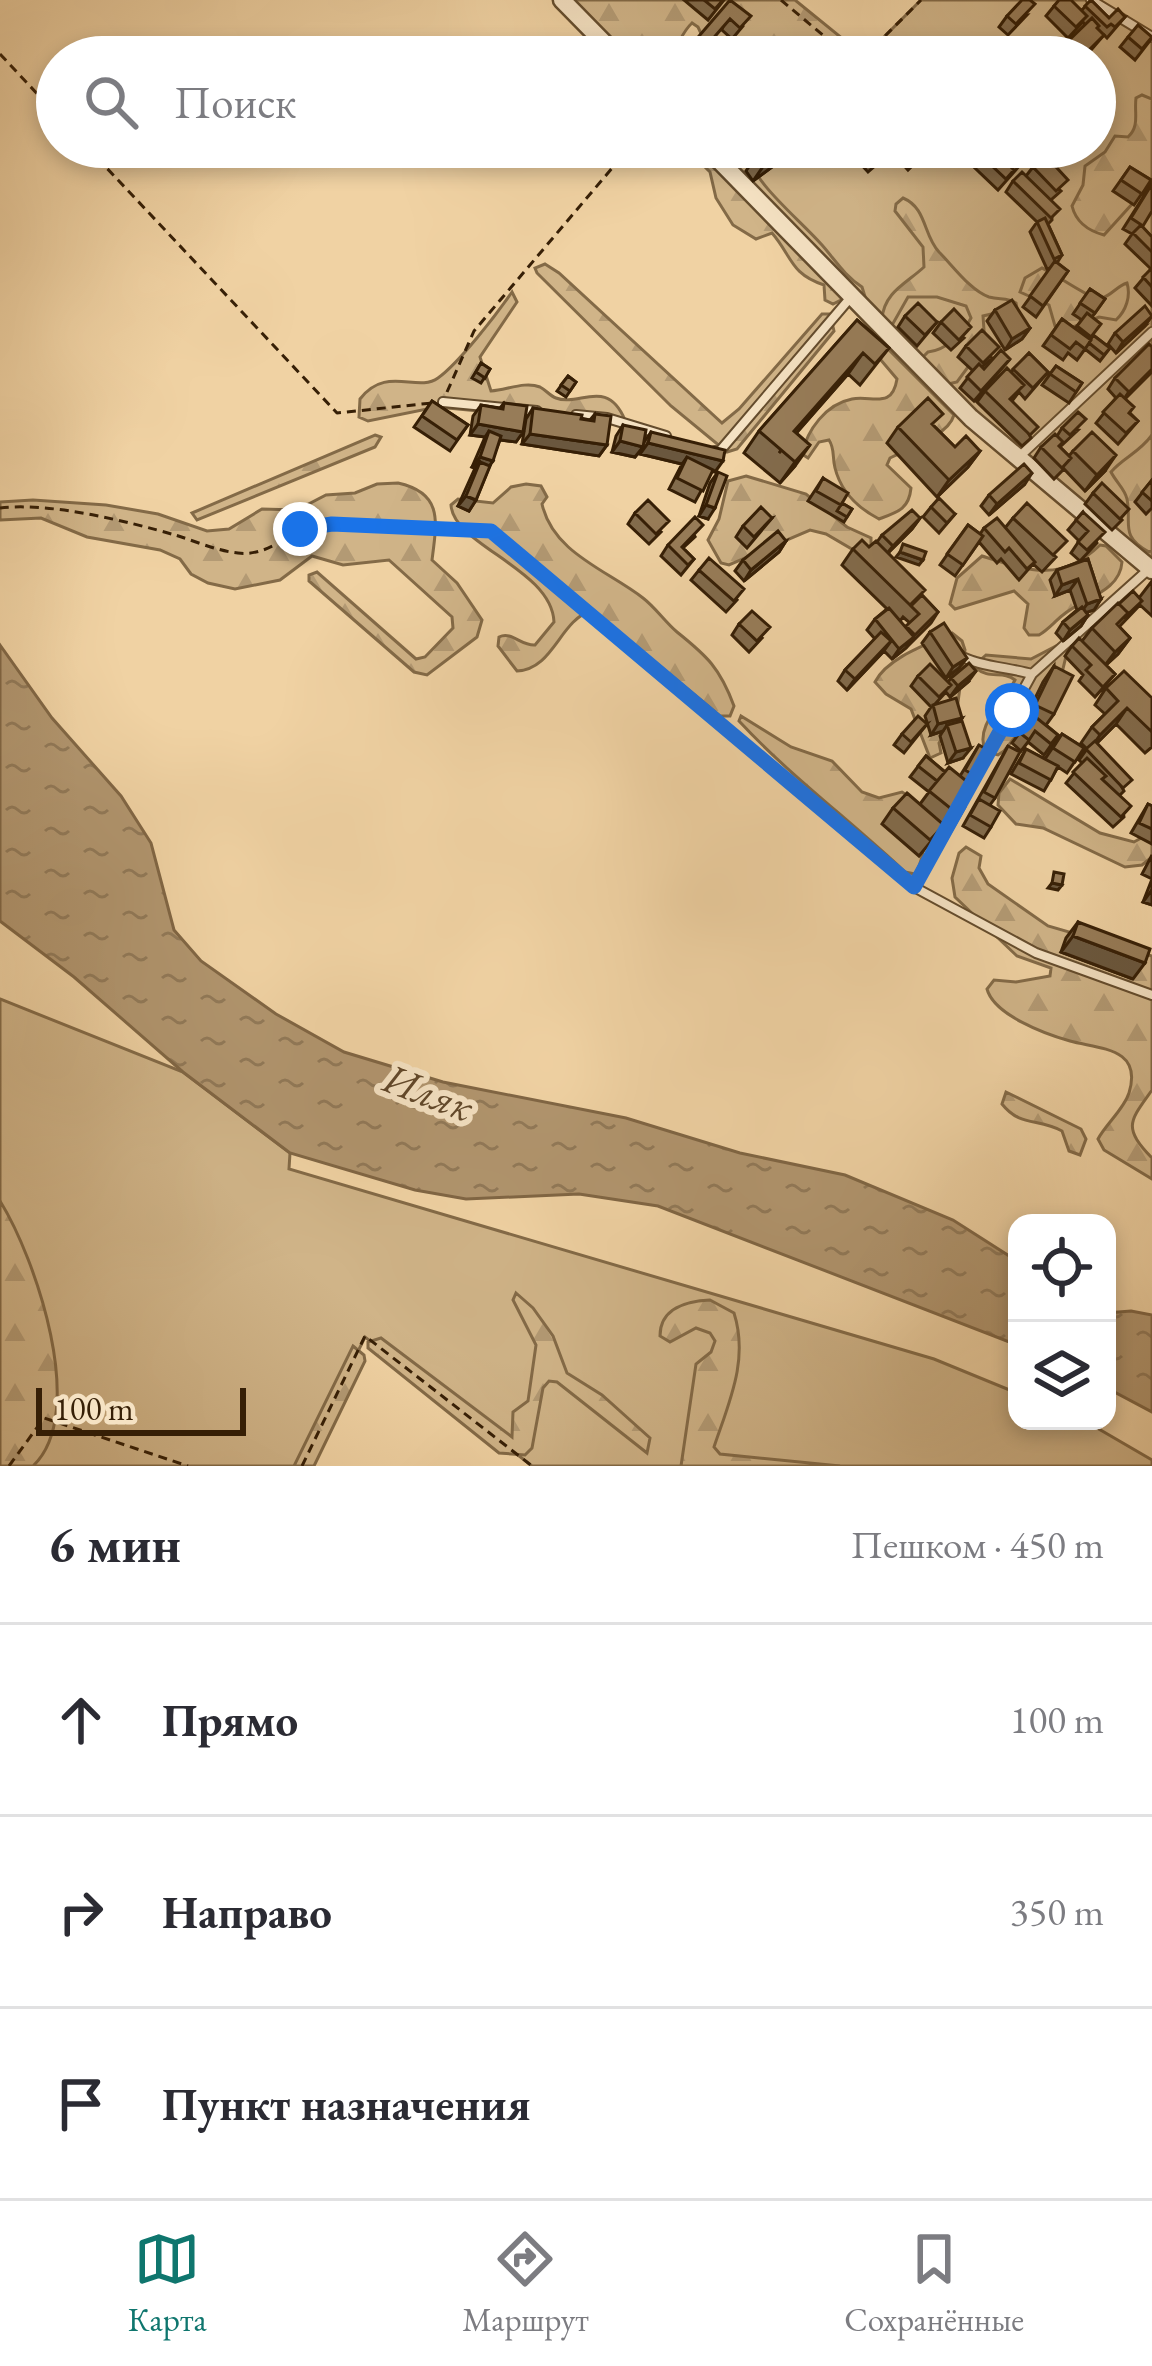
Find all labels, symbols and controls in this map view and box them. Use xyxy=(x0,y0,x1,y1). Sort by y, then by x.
search box xyxy=(36,36,1116,168)
icon: search xyxy=(78,69,144,135)
text: Поиск xyxy=(174,73,296,131)
route end xyxy=(273,502,327,556)
route start xyxy=(985,683,1039,737)
water label: Иляк xyxy=(375,1050,483,1135)
map controls xyxy=(1008,1214,1116,1430)
button: locate xyxy=(1008,1214,1116,1322)
button: layers xyxy=(1008,1322,1116,1430)
scale bar xyxy=(36,1382,246,1435)
text: 100 m xyxy=(54,1387,134,1430)
text: 6 мин xyxy=(48,1511,181,1577)
text: Пешком · 450 m xyxy=(851,1519,1104,1570)
icon: ahead xyxy=(48,1687,114,1753)
text: Прямо xyxy=(162,1691,298,1749)
text: 100 m xyxy=(1010,1694,1104,1745)
icon: right xyxy=(48,1879,114,1945)
text: Направо xyxy=(162,1883,332,1941)
text: 350 m xyxy=(1010,1886,1104,1937)
icon: arrive xyxy=(48,2071,114,2137)
text: Пункт назначения xyxy=(162,2075,531,2133)
tab: Карта xyxy=(128,2226,207,2341)
tab: Маршрут xyxy=(462,2226,589,2341)
tab: Сохранённые xyxy=(844,2226,1024,2341)

